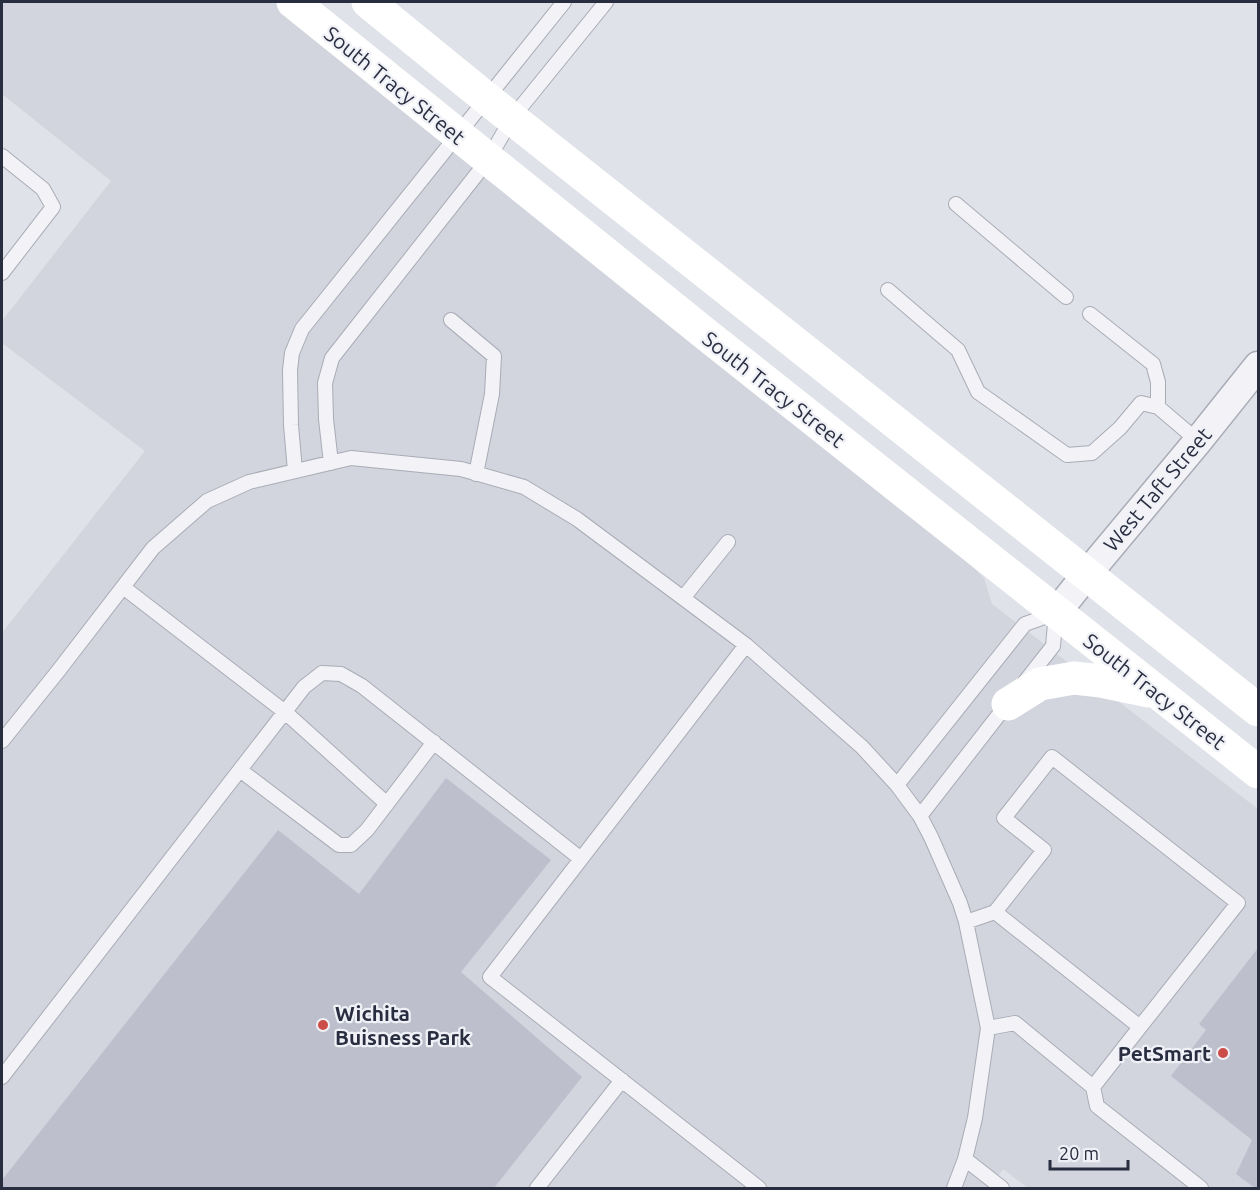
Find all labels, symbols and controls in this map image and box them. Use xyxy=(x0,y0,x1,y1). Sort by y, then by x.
street label: South Tracy Street xyxy=(320,21,470,149)
street label: South Tracy Street xyxy=(698,326,850,452)
street label: West Taft Street xyxy=(1098,422,1216,556)
street label: South Tracy Street xyxy=(1079,628,1231,754)
place label: Wichita Buisness Park xyxy=(335,1001,471,1049)
marker: Wichita Buisness Park xyxy=(316,1018,330,1032)
place label: PetSmart xyxy=(1118,1041,1211,1065)
marker: PetSmart xyxy=(1216,1046,1230,1060)
scale bar xyxy=(1050,1133,1128,1171)
text: 20 m xyxy=(1059,1143,1099,1163)

